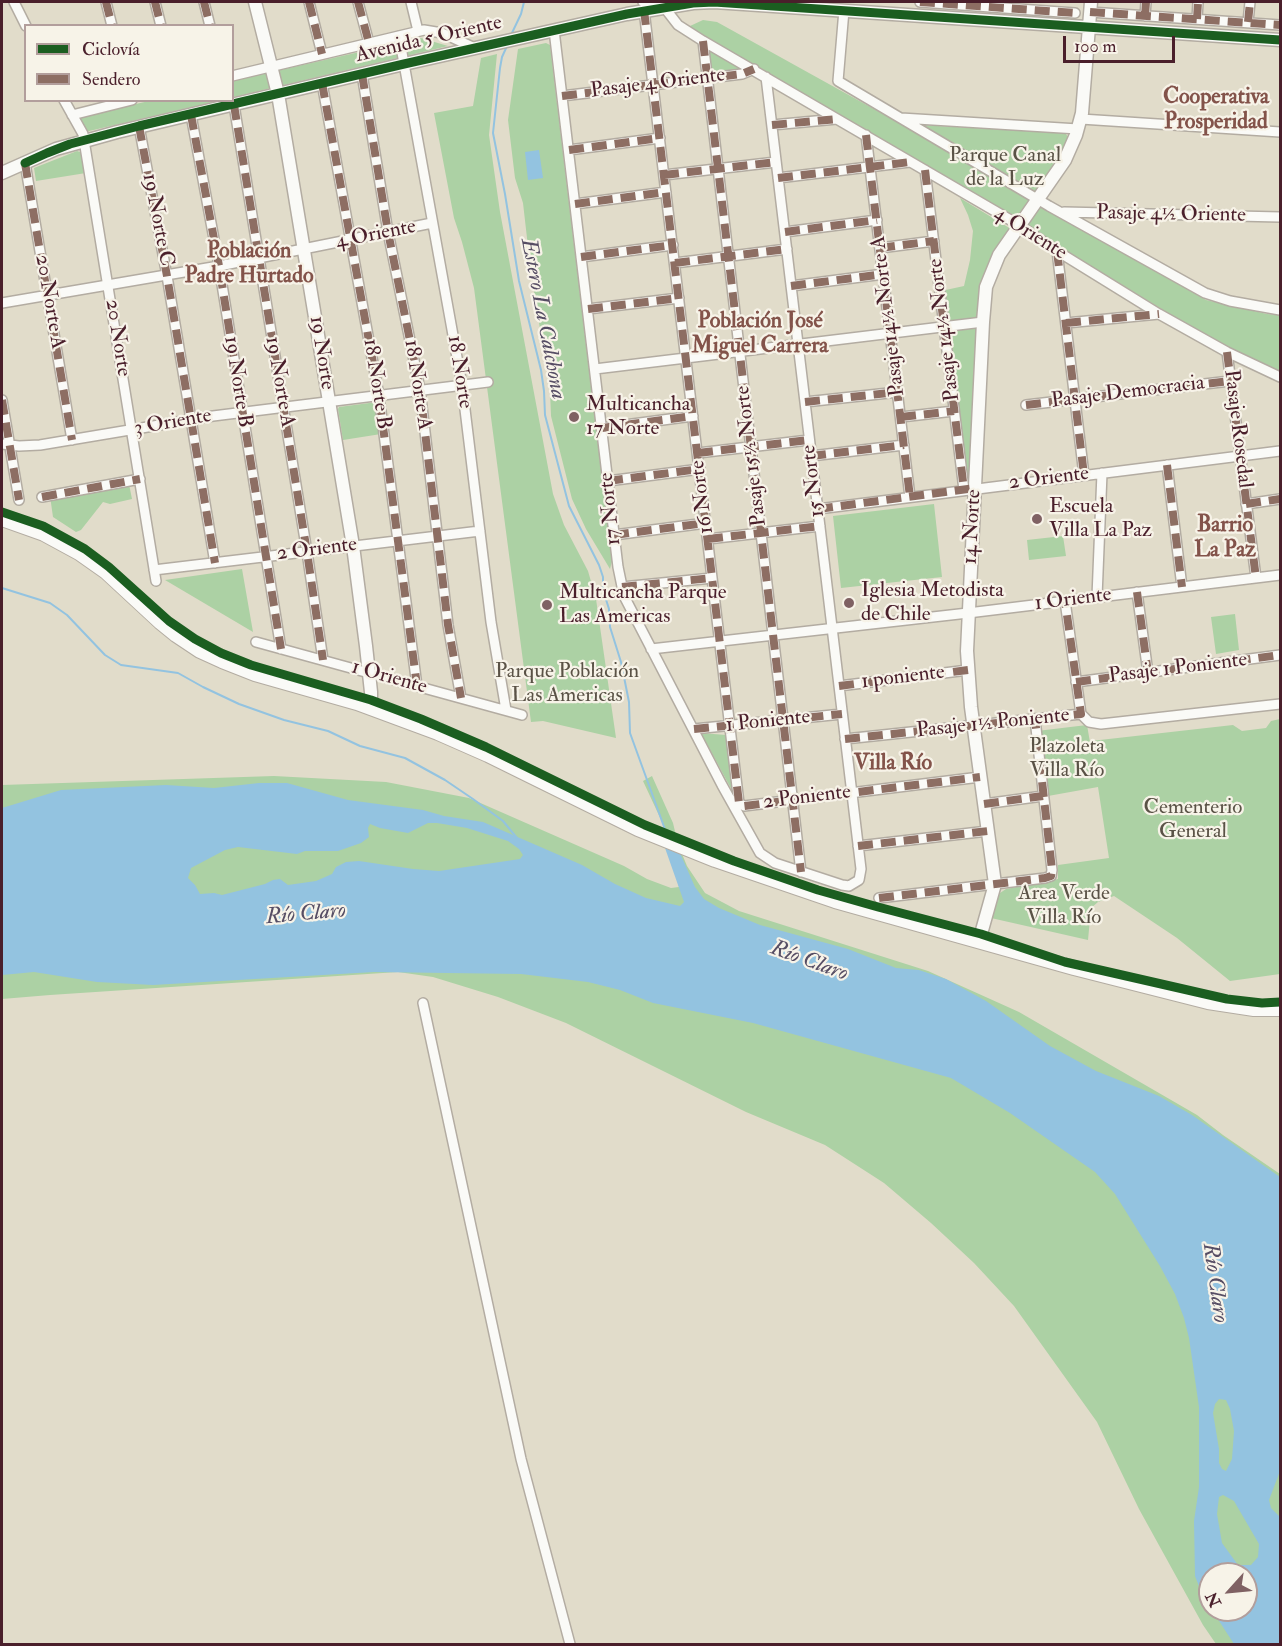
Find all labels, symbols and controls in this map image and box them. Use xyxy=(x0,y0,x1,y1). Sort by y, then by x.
street label: Avenida 5 Oriente xyxy=(353,11,505,69)
legend xyxy=(24,24,234,102)
scale bar xyxy=(1066,24,1178,62)
text: 100 m xyxy=(1074,35,1117,58)
text: Ciclovía xyxy=(82,38,140,61)
street label: Pasaje 4 Oriente xyxy=(589,63,727,105)
text: Sendero xyxy=(82,68,140,91)
district label: Cooperativa Prosperidad xyxy=(1163,85,1269,136)
park label: Parque Canal de la Luz xyxy=(949,143,1061,193)
street label: 19 Norte C xyxy=(136,171,178,269)
street label: Pasaje 4½ Oriente xyxy=(1096,201,1246,229)
street label: 4 Oriente xyxy=(989,202,1071,266)
street label: 4 Oriente xyxy=(334,215,418,255)
street label: Pasaje 14½ Norte A xyxy=(867,234,911,398)
water label: Estero La Calchona xyxy=(513,236,571,402)
district label: Población Padre Hurtado xyxy=(184,239,314,290)
street label: 20 Norte A xyxy=(28,253,70,351)
street label: Pasaje 14½ Norte xyxy=(924,257,966,403)
street label: 20 Norte xyxy=(98,298,136,378)
district label: Población José Miguel Carrera xyxy=(692,309,828,360)
street label: 19 Norte xyxy=(303,314,339,392)
street label: 19 Norte B xyxy=(217,334,257,430)
street label: 19 Norte A xyxy=(259,334,299,430)
street label: 18 Norte xyxy=(441,334,477,410)
street label: 18 Norte B xyxy=(356,337,396,431)
street label: 18 Norte A xyxy=(397,338,437,432)
street label: Pasaje Rosedal xyxy=(1217,368,1257,490)
street label: Pasaje Democracia xyxy=(1050,371,1206,415)
street label: Pasaje 15½ Norte xyxy=(731,384,773,528)
place label: Multicancha 17 Norte xyxy=(586,392,690,442)
street label: 3 Oriente xyxy=(132,404,214,442)
marker: Multicancha 17 Norte xyxy=(567,410,581,424)
street label: 15 Norte xyxy=(797,443,831,519)
street label: 16 Norte xyxy=(686,459,720,535)
street label: 2 Oriente xyxy=(1007,462,1091,496)
street label: 17 Norte xyxy=(595,471,627,547)
street label: 14 Norte xyxy=(958,489,988,565)
place label: Escuela Villa La Paz xyxy=(1049,494,1152,544)
marker: Escuela Villa La Paz xyxy=(1030,512,1044,526)
district label: Barrio La Paz xyxy=(1194,513,1256,564)
street label: 2 Oriente xyxy=(275,533,359,567)
place label: Iglesia Metodista de Chile xyxy=(861,578,1004,628)
place label: Multicancha Parque Las Americas xyxy=(559,580,727,630)
street label: 1 Oriente xyxy=(1033,583,1113,617)
marker: Iglesia Metodista de Chile xyxy=(842,596,856,610)
marker: Multicancha Parque Las Americas xyxy=(540,598,554,612)
street label: Pasaje 1 Poniente xyxy=(1107,648,1249,690)
street label: 1 Oriente xyxy=(348,655,430,701)
park label: Parque Población Las Americas xyxy=(495,659,639,709)
street label: 1 poniente xyxy=(860,660,946,696)
street label: Pasaje 1½ Poniente xyxy=(915,703,1071,745)
street label: 1 Poniente xyxy=(724,705,812,739)
park label: Plazoleta Villa Río xyxy=(1029,734,1105,784)
district label: Villa Río xyxy=(854,751,932,777)
street label: 2 Poniente xyxy=(762,780,852,816)
park label: Cementerio General xyxy=(1144,795,1242,845)
park label: Area Verde Villa Río xyxy=(1018,881,1110,931)
water label: Río Claro xyxy=(265,898,347,932)
water label: Río Claro xyxy=(767,936,851,988)
water label: Río Claro xyxy=(1195,1241,1233,1325)
north arrow xyxy=(1198,1562,1258,1622)
text: N xyxy=(1202,1588,1226,1610)

